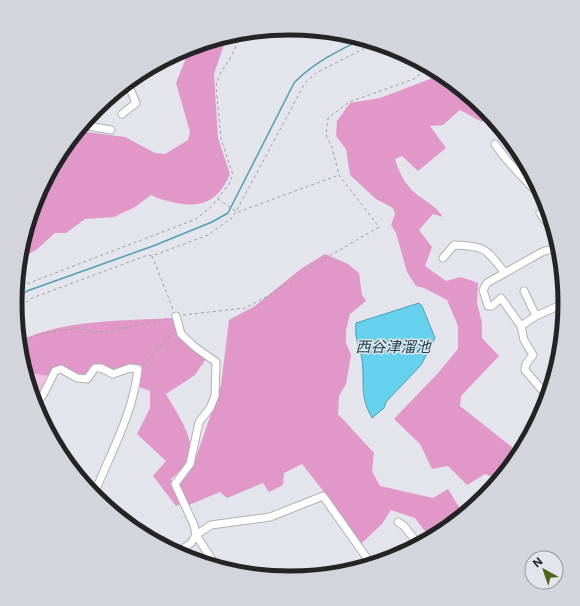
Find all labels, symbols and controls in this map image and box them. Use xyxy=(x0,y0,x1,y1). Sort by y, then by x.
water label: 西谷津溜池 xyxy=(355,337,432,356)
north arrow xyxy=(524,550,564,590)
text: N xyxy=(530,554,545,570)

